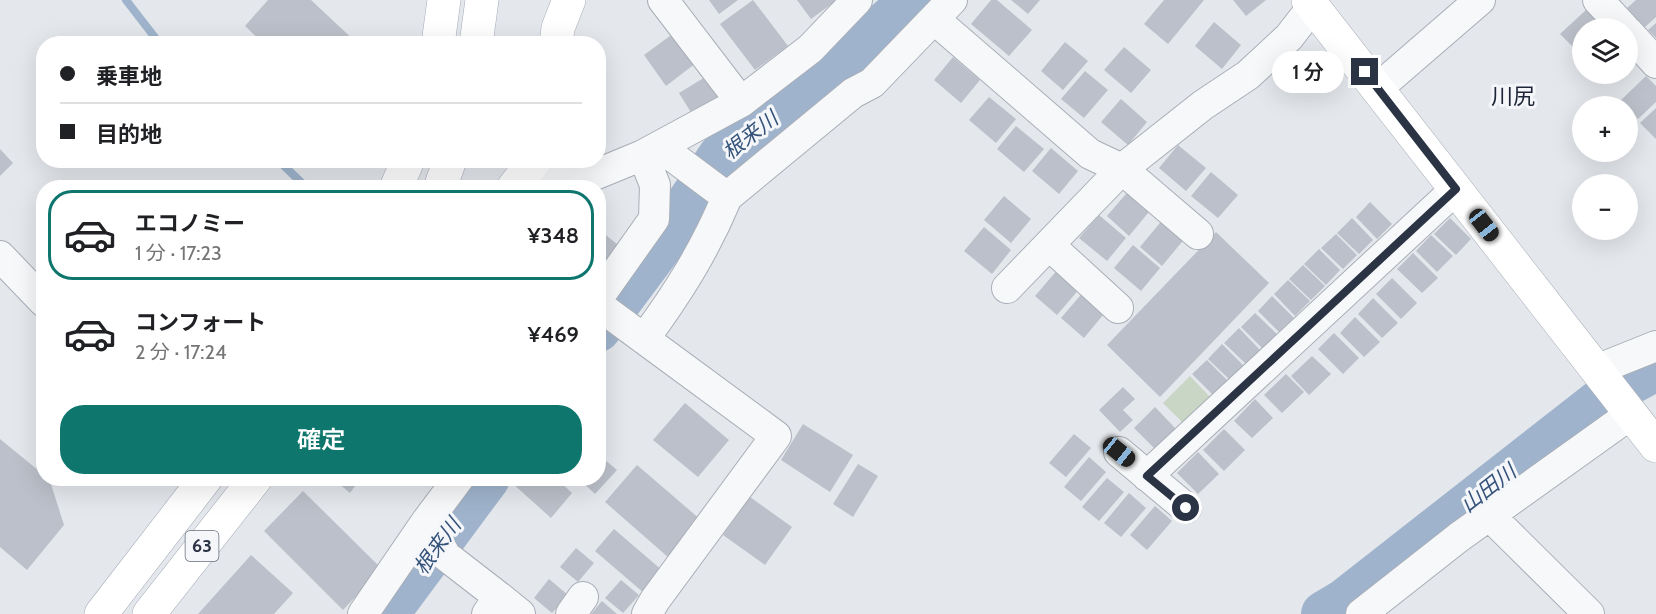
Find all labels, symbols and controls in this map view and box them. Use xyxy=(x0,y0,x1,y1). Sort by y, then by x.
map controls xyxy=(1572,18,1638,240)
button: layers xyxy=(1572,18,1638,84)
callout: 1 分 xyxy=(1272,51,1344,93)
route end xyxy=(1351,58,1378,85)
text: 1 分 xyxy=(1292,60,1324,84)
text: 乗車地 xyxy=(96,63,162,90)
district label: 川尻 xyxy=(1491,83,1535,110)
button: + xyxy=(1572,96,1638,162)
water label: 根来川 xyxy=(717,105,784,164)
text: 目的地 xyxy=(96,121,162,148)
button: − xyxy=(1572,174,1638,240)
car xyxy=(1466,205,1502,245)
icon: car xyxy=(63,208,117,262)
text: エコノミー xyxy=(135,210,245,237)
text: ¥348 xyxy=(528,222,579,249)
text: 1 分 · 17:23 xyxy=(135,241,222,265)
icon: car xyxy=(63,307,117,361)
text: コンフォート xyxy=(135,309,266,336)
text: ¥469 xyxy=(528,321,579,348)
text: 2 分 · 17:24 xyxy=(135,340,227,364)
button: 確定 xyxy=(60,405,582,474)
car xyxy=(1099,434,1139,470)
water label: 山田川 xyxy=(1455,458,1522,517)
route start xyxy=(1172,494,1199,521)
water label: 根来川 xyxy=(408,512,467,579)
road number: 63 xyxy=(186,531,218,561)

